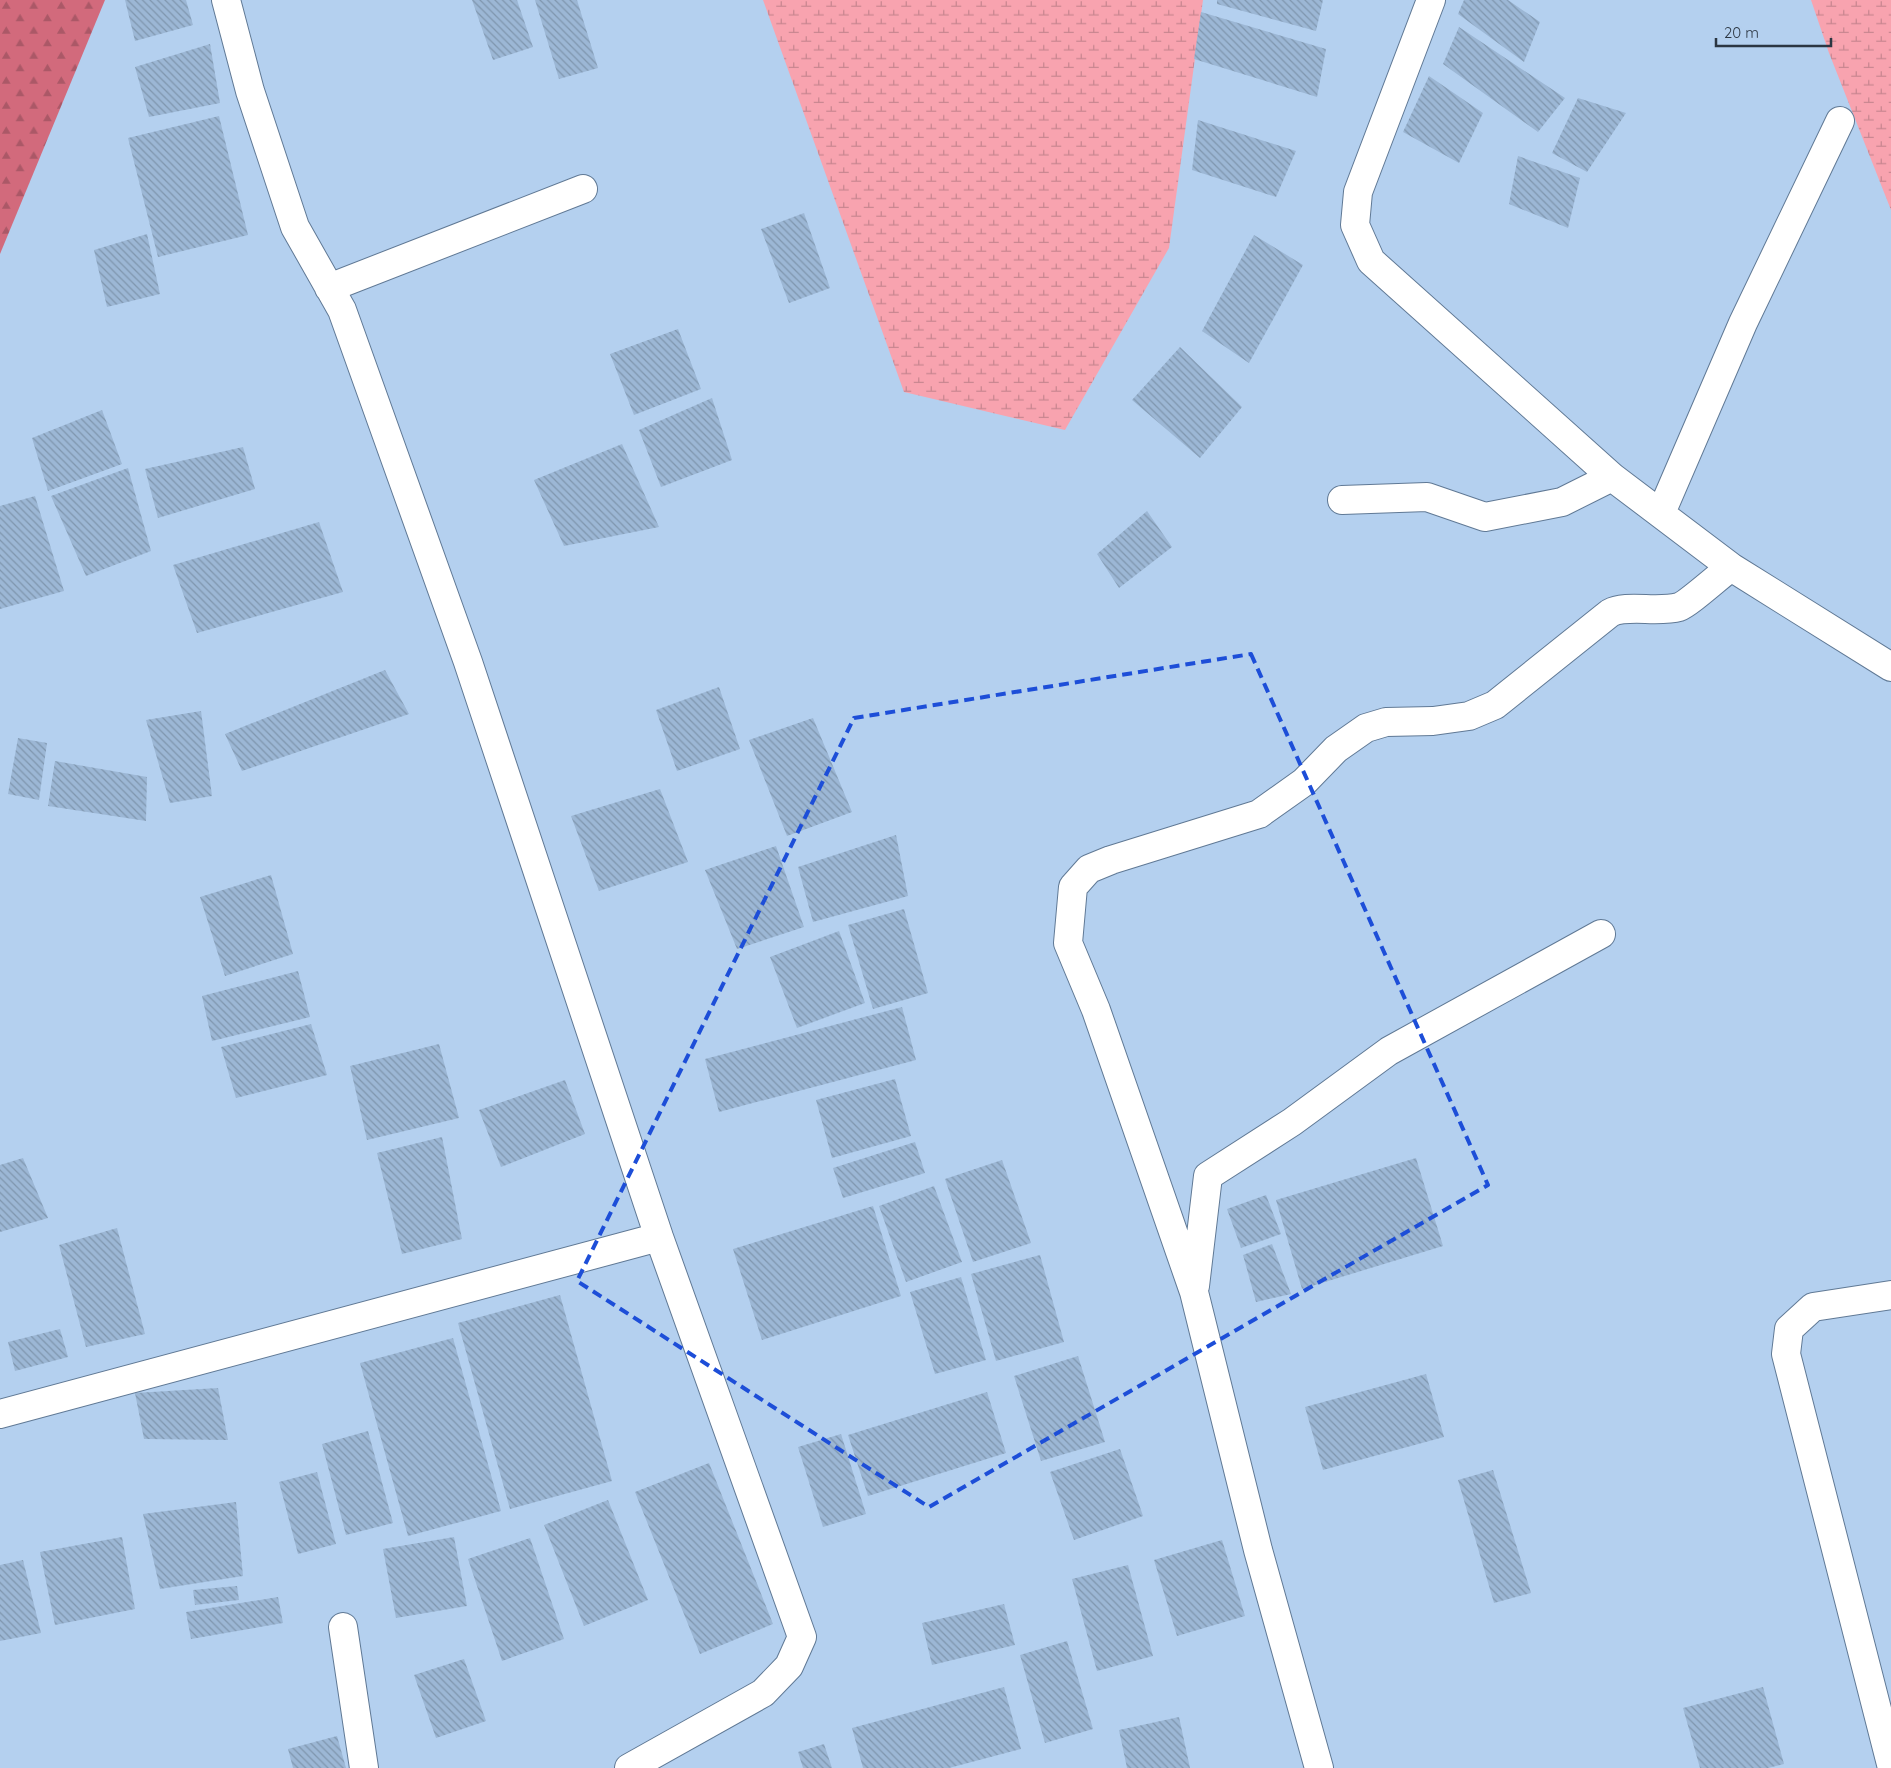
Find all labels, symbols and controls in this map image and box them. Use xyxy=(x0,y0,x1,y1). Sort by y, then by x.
scale bar xyxy=(1716,15,1831,47)
text: 20 m xyxy=(1724,23,1759,42)

